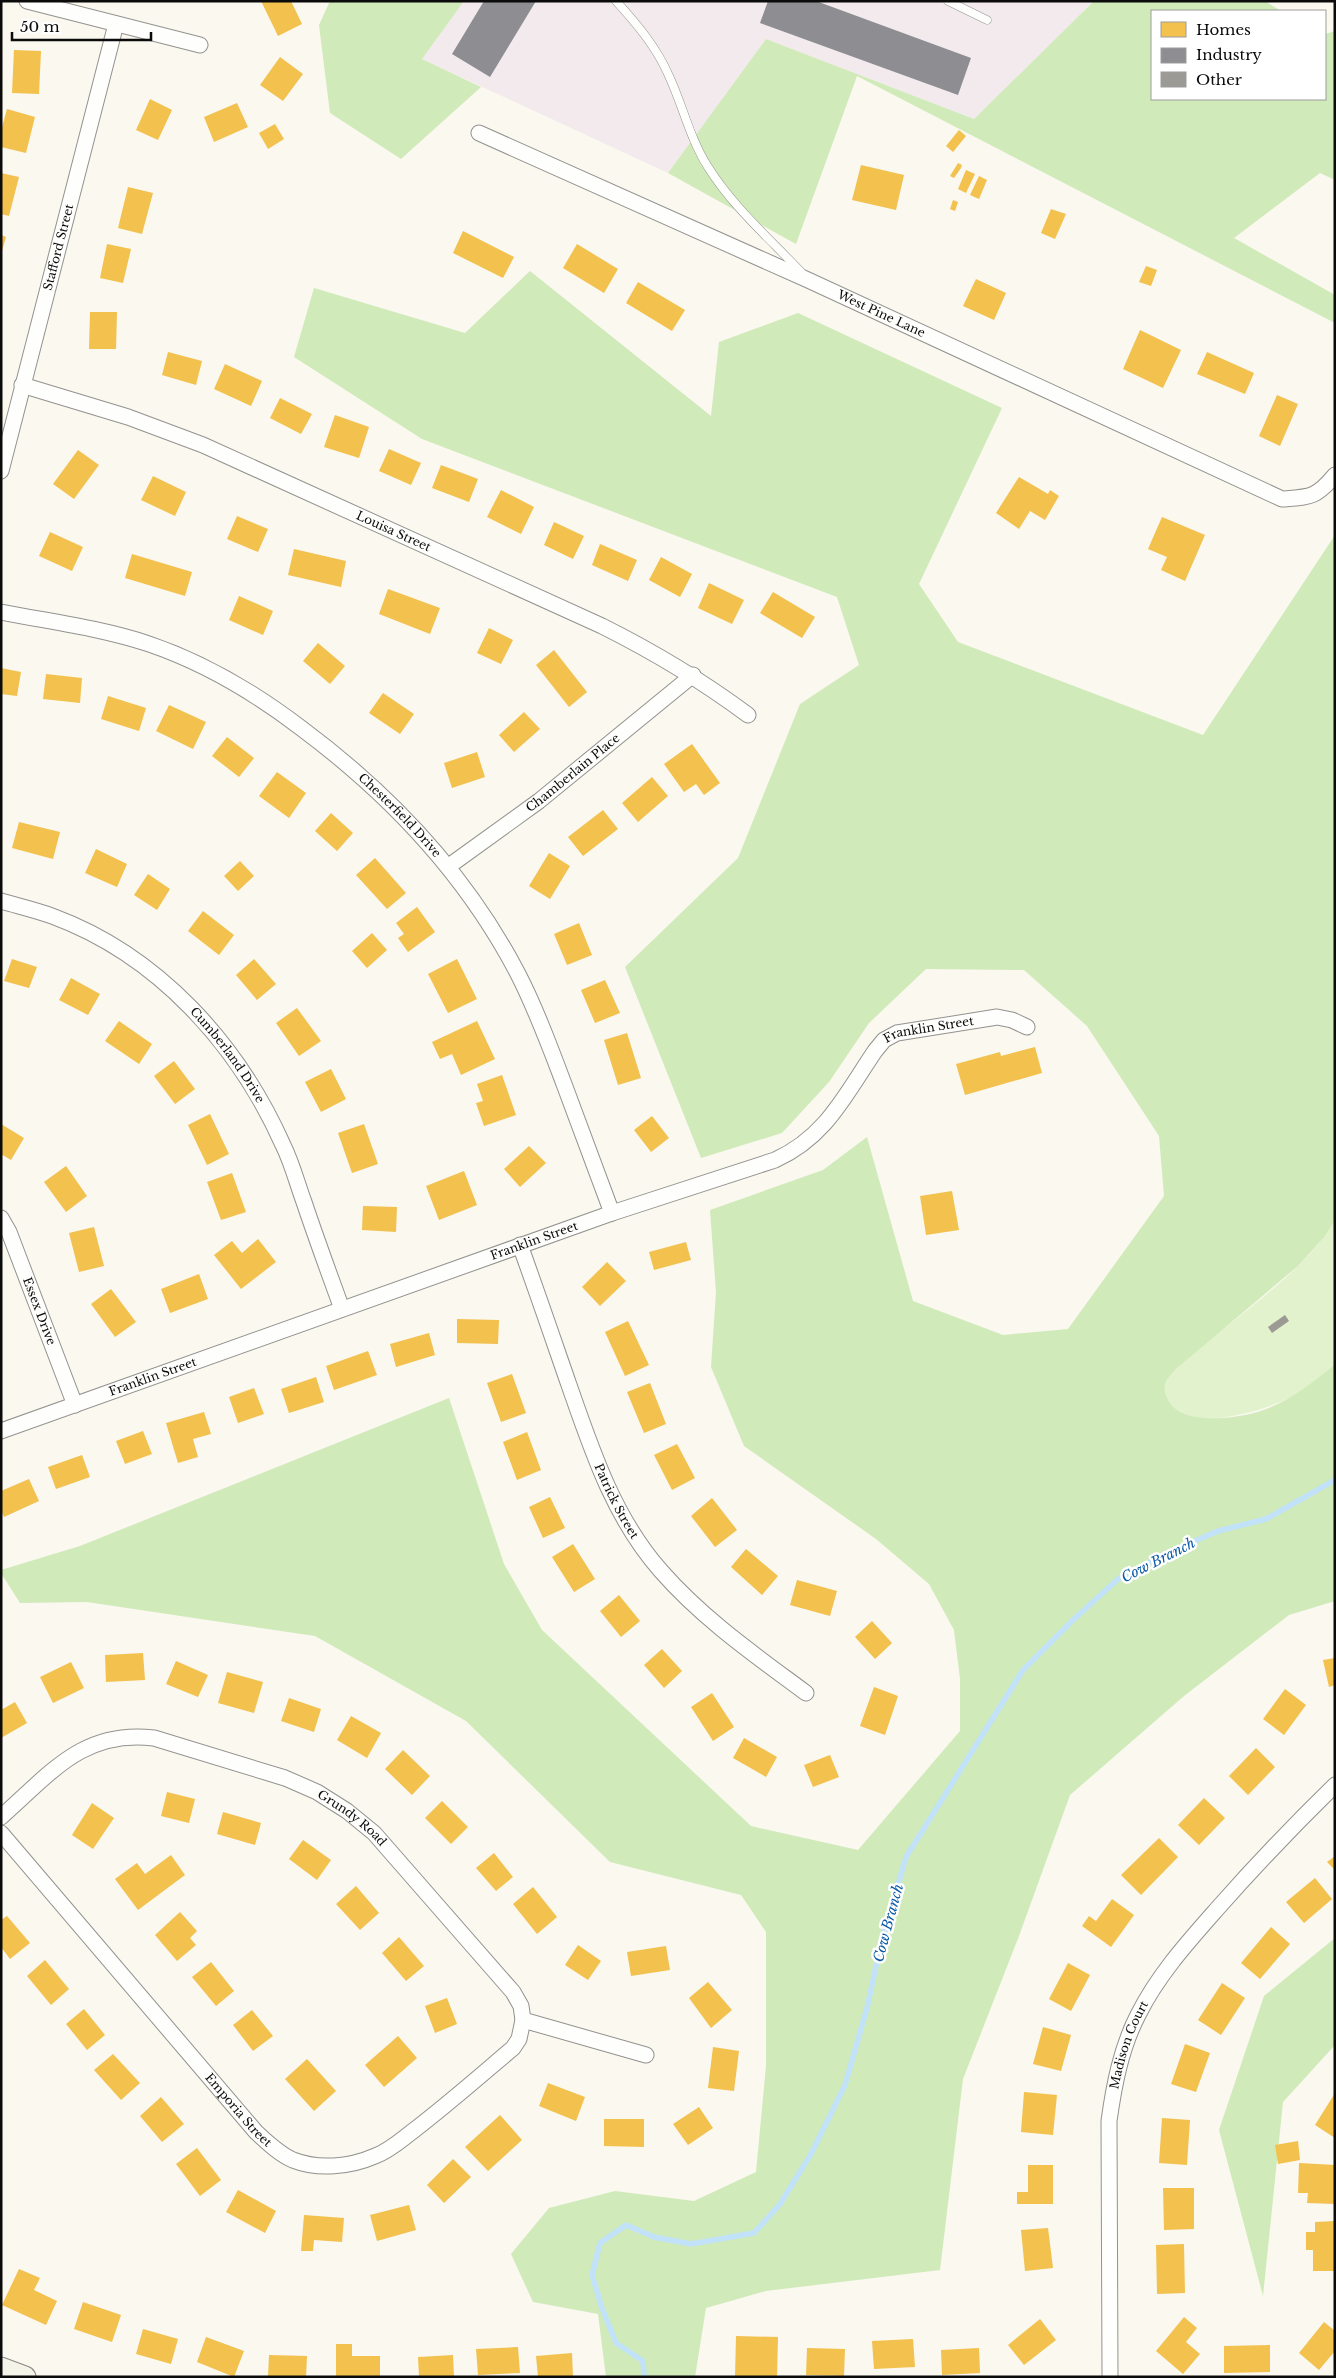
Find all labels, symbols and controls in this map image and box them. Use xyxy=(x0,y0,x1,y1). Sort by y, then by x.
scale bar xyxy=(12,10,151,42)
legend xyxy=(1151,10,1326,100)
text: 50 m xyxy=(20,17,60,36)
text: Homes xyxy=(1196,20,1251,39)
text: Industry xyxy=(1196,45,1262,64)
text: Other xyxy=(1196,70,1243,89)
street label: Stafford Street xyxy=(40,202,76,292)
street label: West Pine Lane xyxy=(834,286,928,340)
street label: Louisa Street xyxy=(354,508,434,555)
street label: Chamberlain Place xyxy=(523,730,623,815)
street label: Chesterfield Drive xyxy=(356,770,445,860)
street label: Cumberland Drive xyxy=(187,1004,268,1106)
street label: Franklin Street xyxy=(881,1013,975,1046)
street label: Franklin Street xyxy=(488,1218,580,1263)
street label: Essex Drive xyxy=(20,1275,59,1347)
street label: Franklin Street xyxy=(107,1354,199,1399)
street label: Patrick Street xyxy=(592,1461,642,1542)
water label: Cow Branch xyxy=(1118,1534,1198,1586)
street label: Grundy Road xyxy=(315,1786,390,1849)
water label: Cow Branch xyxy=(869,1882,907,1964)
street label: Madison Court xyxy=(1106,1997,1151,2090)
street label: Emporia Street xyxy=(202,2070,275,2150)

